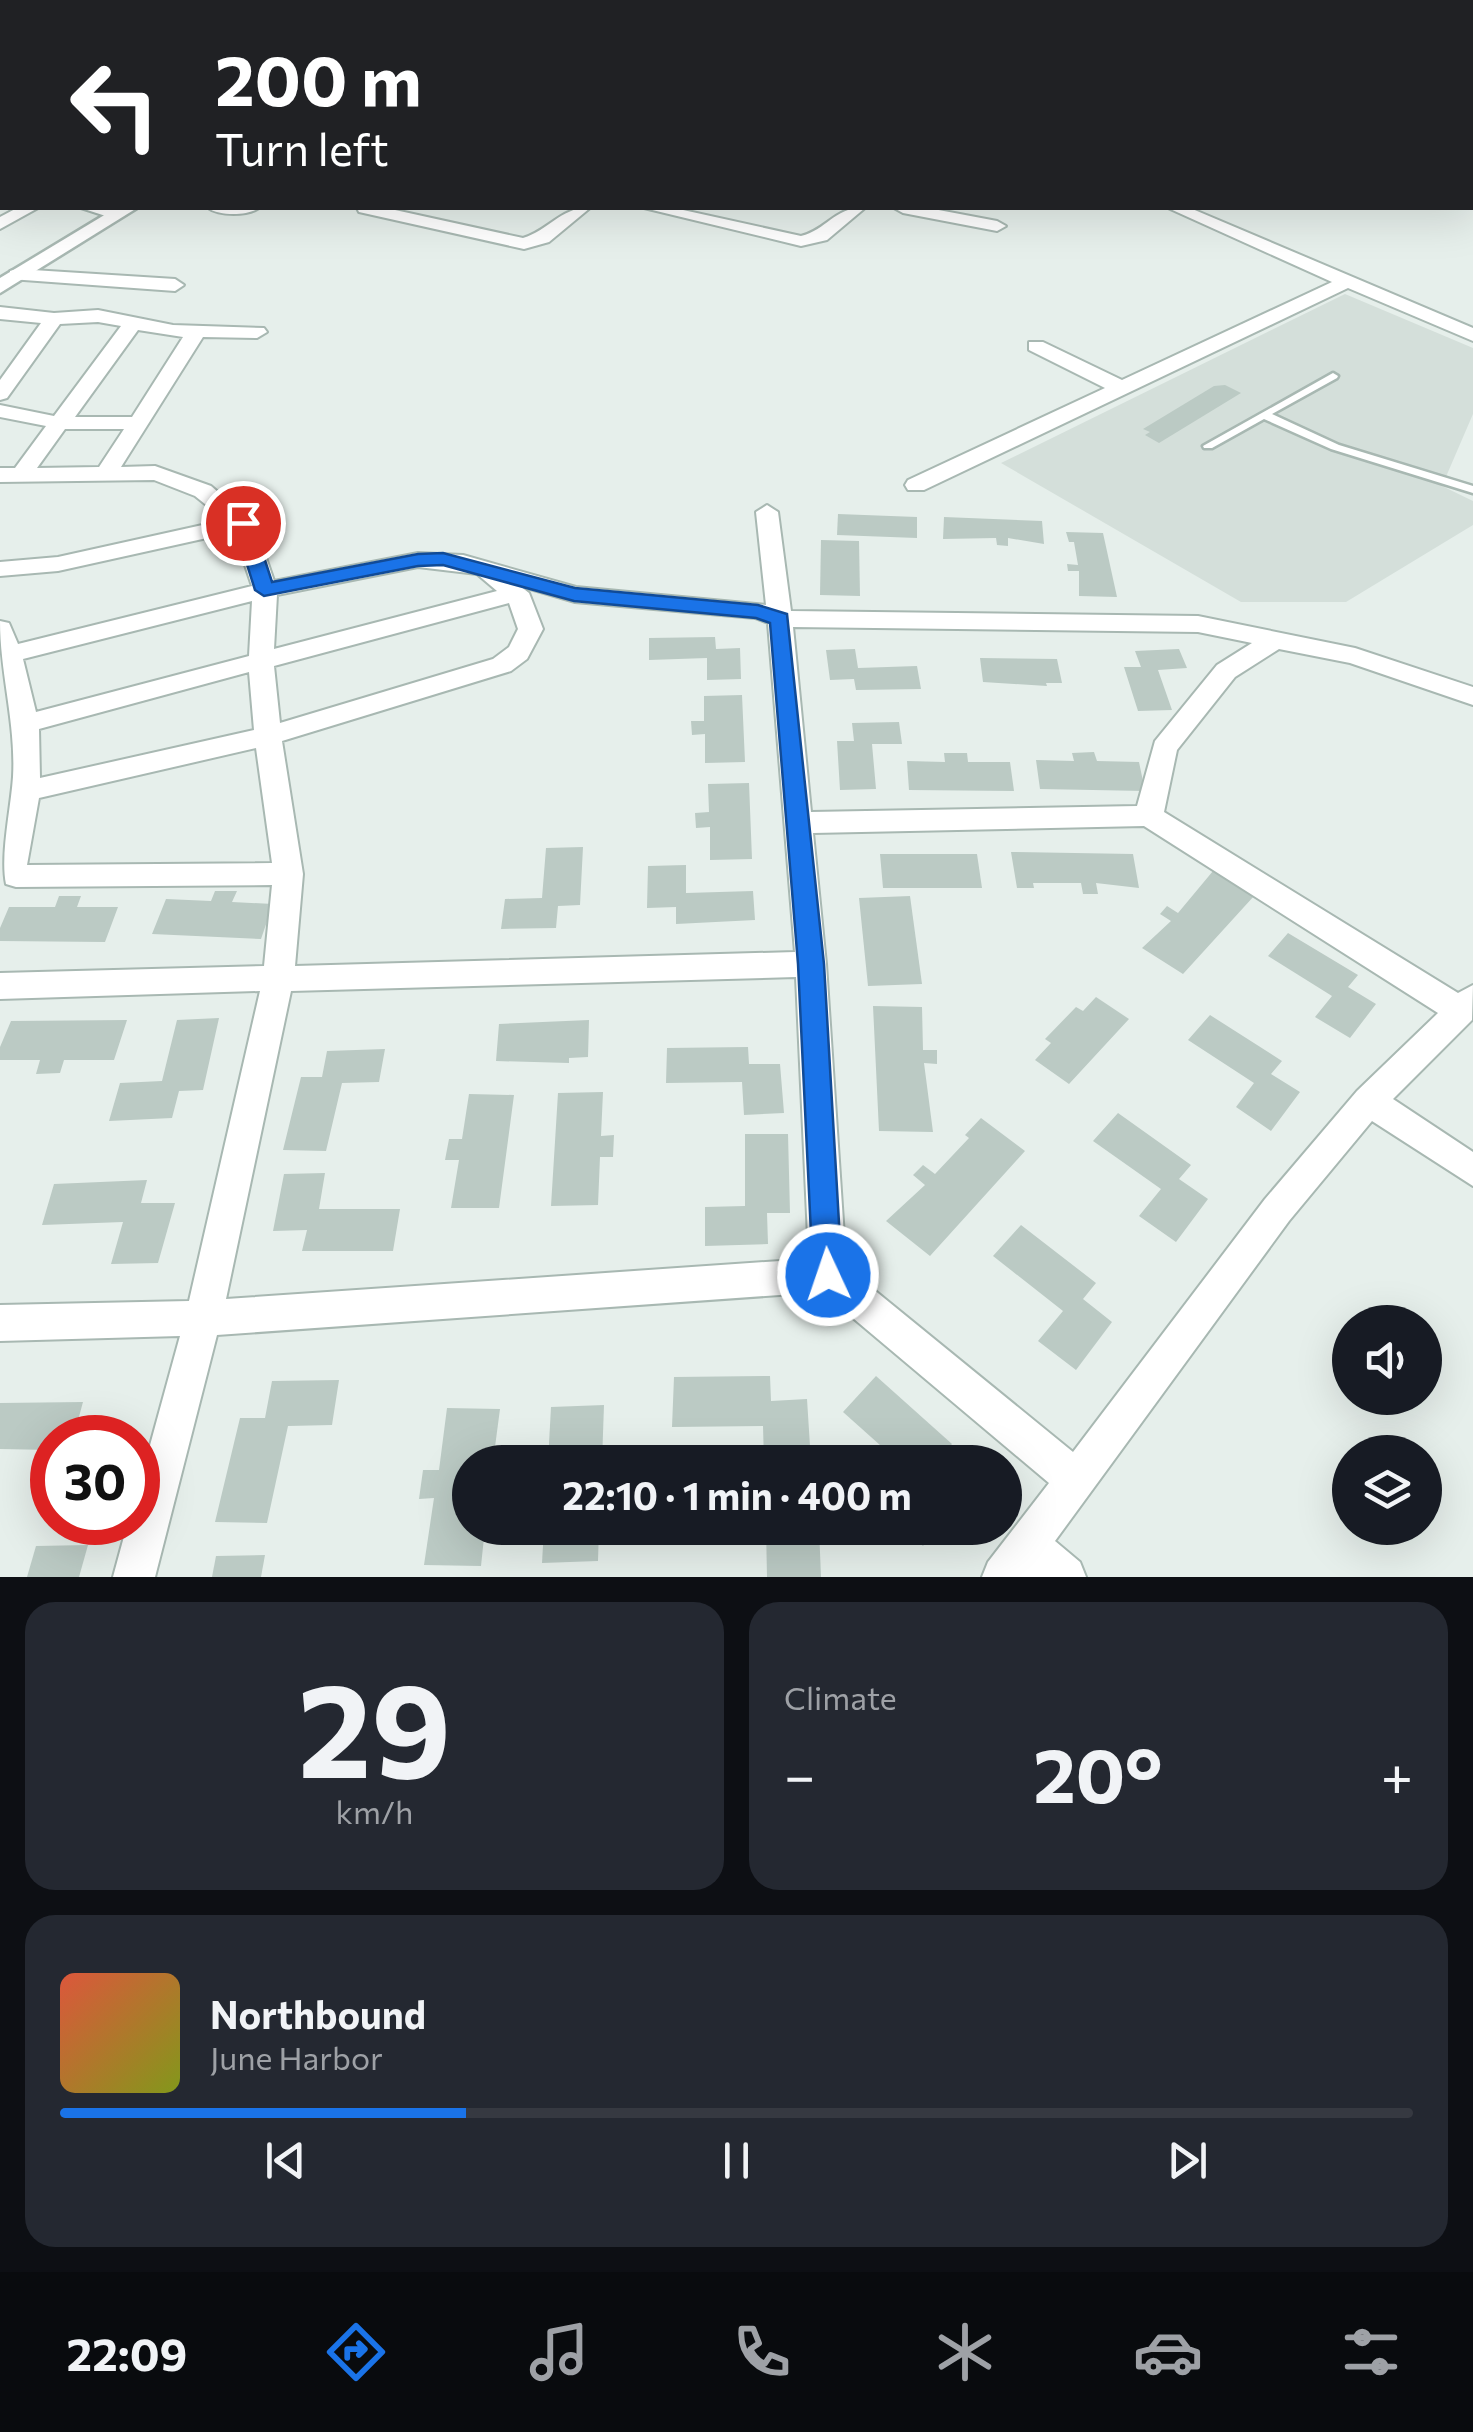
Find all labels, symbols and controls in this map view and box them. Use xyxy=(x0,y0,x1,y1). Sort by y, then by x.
text: 200 m xyxy=(215,35,422,120)
icon: left xyxy=(50,40,180,170)
text: Turn left xyxy=(215,120,389,175)
pin xyxy=(201,481,286,566)
icon: arrive xyxy=(216,496,271,551)
position arrow xyxy=(776,1223,880,1327)
map controls xyxy=(1332,1305,1442,1545)
button: sound xyxy=(1332,1305,1442,1415)
speed limit sign: 30 xyxy=(30,1415,160,1545)
button: layers xyxy=(1332,1435,1442,1545)
text: 22:10 · 1 min · 400 m xyxy=(562,1471,912,1518)
text: 29 xyxy=(298,1646,451,1805)
text: Climate xyxy=(784,1677,897,1717)
text: 20° xyxy=(1033,1727,1163,1818)
text: − xyxy=(784,1740,815,1807)
text: + xyxy=(1381,1740,1413,1807)
text: km/h xyxy=(336,1791,413,1831)
text: Northbound xyxy=(210,1990,426,2037)
text: June Harbor xyxy=(210,2037,383,2077)
icon: previous xyxy=(258,2133,313,2188)
icon: pause xyxy=(709,2133,764,2188)
icon: next xyxy=(1160,2133,1215,2188)
icon: directions xyxy=(321,2317,391,2387)
icon: music xyxy=(524,2317,594,2387)
icon: phone xyxy=(727,2317,797,2387)
icon: climate xyxy=(930,2317,1000,2387)
icon: car xyxy=(1133,2317,1203,2387)
icon: filters xyxy=(1336,2317,1406,2387)
text: 22:09 xyxy=(67,2325,187,2380)

